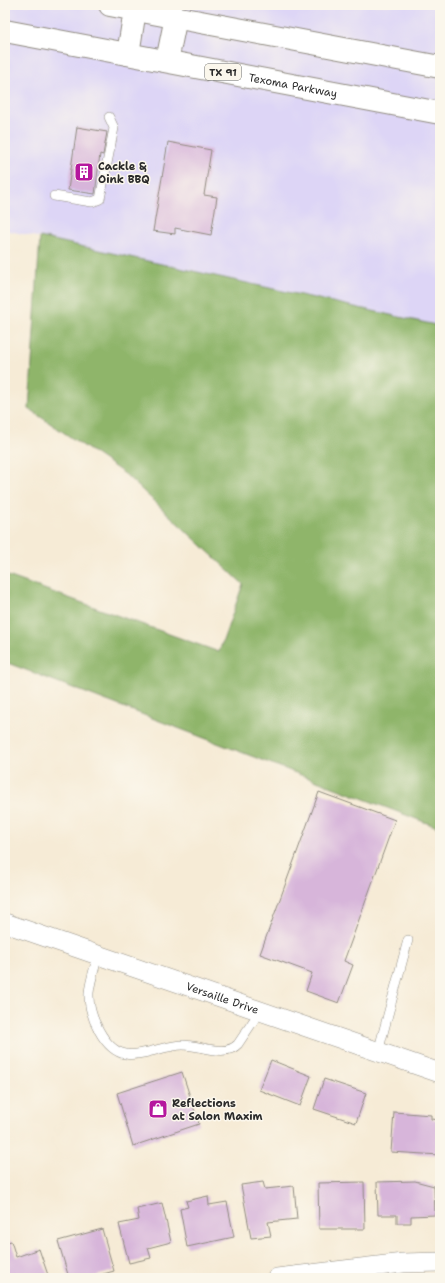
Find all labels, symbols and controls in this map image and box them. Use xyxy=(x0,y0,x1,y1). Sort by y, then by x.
road number: TX 91 xyxy=(205,64,241,80)
street label: Texoma Parkway xyxy=(247,70,338,101)
place label: Cackle & Oink BBQ xyxy=(98,159,150,187)
building icon: Cackle & Oink BBQ xyxy=(73,161,95,183)
street label: Versaille Drive xyxy=(184,979,261,1018)
place label: Reflections at Salon Maxim xyxy=(172,1096,263,1124)
shop icon: Reflections at Salon Maxim xyxy=(147,1098,169,1120)

